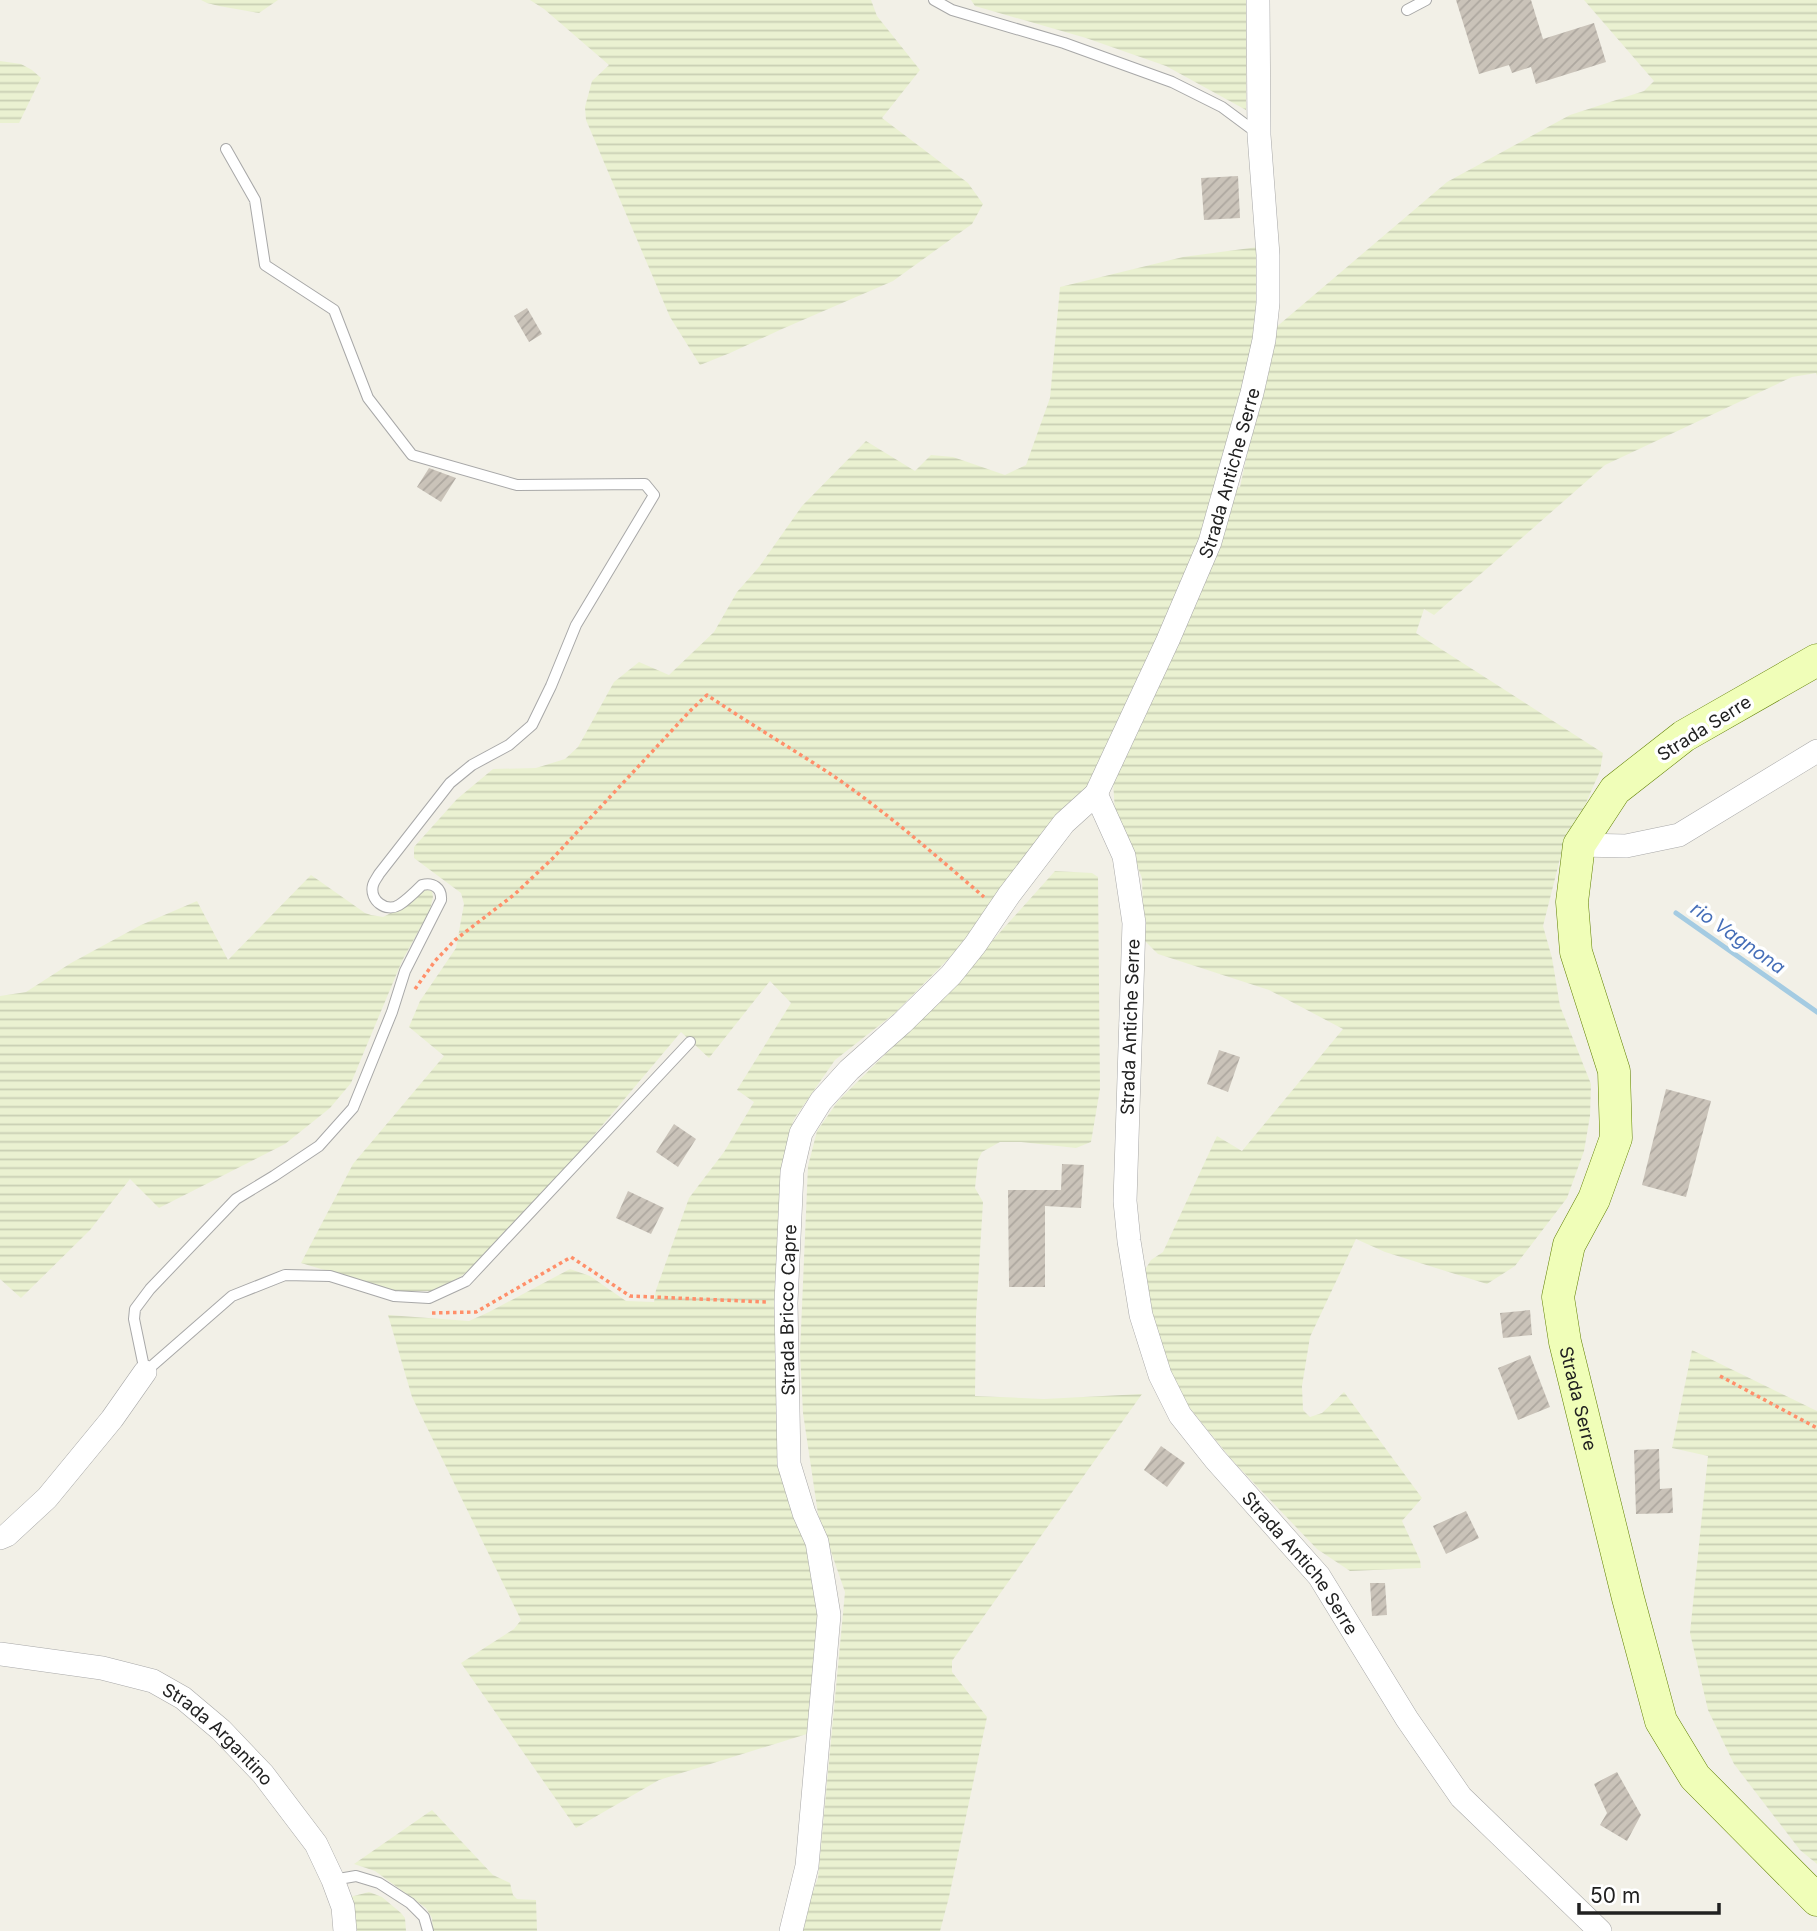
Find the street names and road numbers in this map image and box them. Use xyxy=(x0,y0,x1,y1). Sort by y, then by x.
street label: Strada Antiche Serre xyxy=(1194,385,1263,561)
street label: Strada Serre xyxy=(1653,691,1755,765)
street label: Strada Antiche Serre xyxy=(1116,938,1144,1116)
street label: Strada Bricco Capre xyxy=(775,1224,800,1396)
street label: Strada Serre xyxy=(1556,1344,1602,1453)
street label: Strada Antiche Serre xyxy=(1238,1487,1363,1638)
street label: Strada Argantino xyxy=(159,1678,278,1789)

